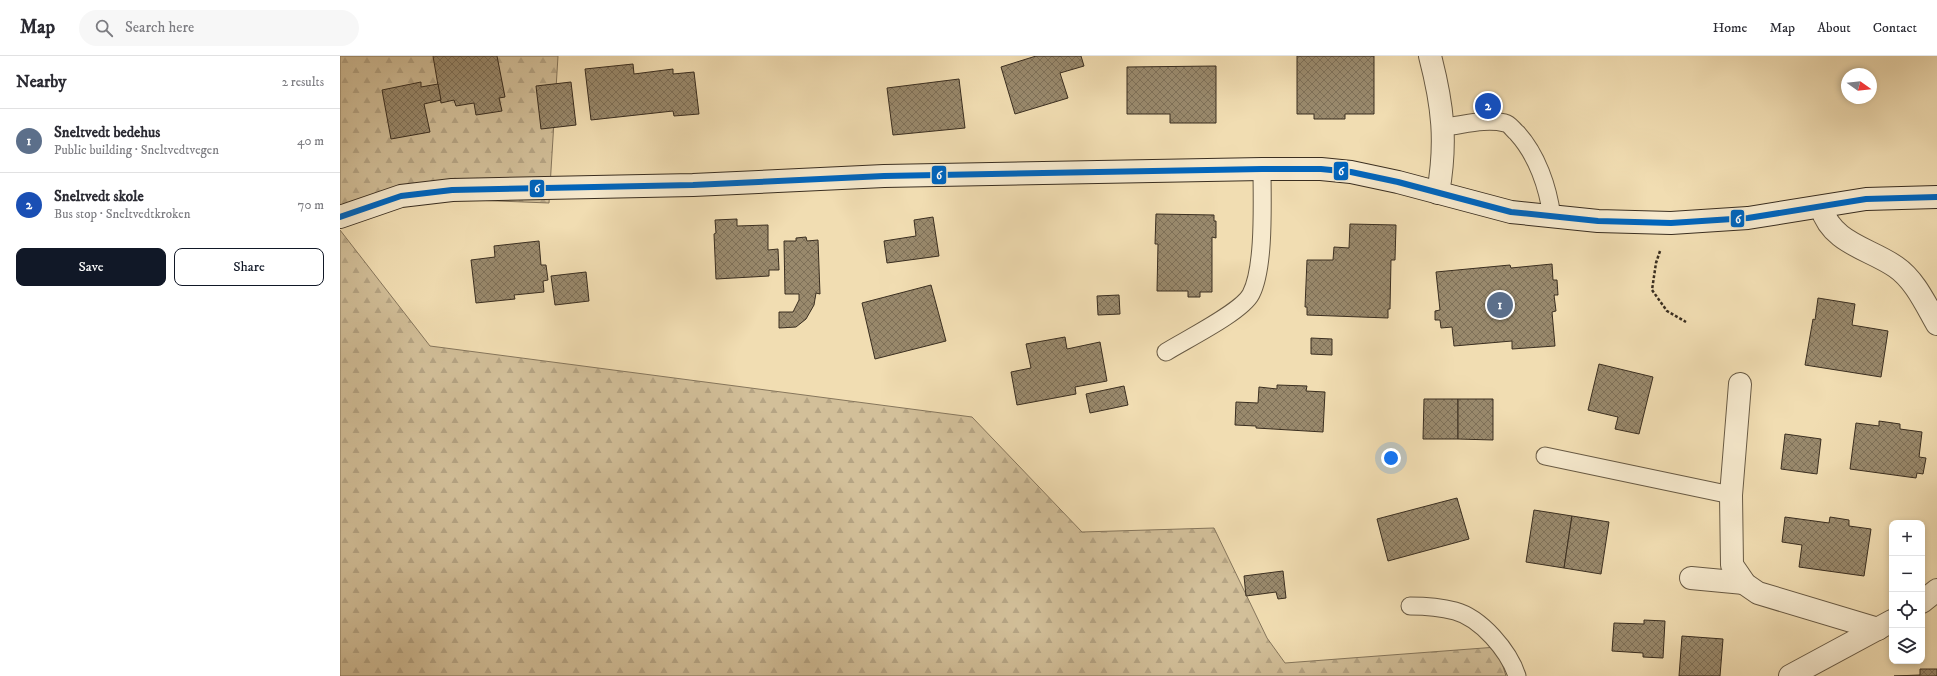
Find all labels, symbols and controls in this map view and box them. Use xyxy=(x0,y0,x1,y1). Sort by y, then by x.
search box xyxy=(79,10,359,46)
text: Map xyxy=(20,16,55,39)
icon: search xyxy=(93,17,115,39)
text: Search here xyxy=(125,18,194,37)
text: Home xyxy=(1713,19,1747,37)
text: Map xyxy=(1769,19,1795,37)
text: About xyxy=(1817,19,1851,37)
text: Contact xyxy=(1873,19,1917,37)
north arrow xyxy=(1841,68,1877,104)
text: Nearby xyxy=(16,71,66,93)
text: 2 results xyxy=(282,74,324,90)
pin: 2 xyxy=(1475,91,1501,121)
text: Sneltvedt bedehus xyxy=(54,123,160,142)
text: 1 xyxy=(27,133,31,149)
text: 40 m xyxy=(297,133,324,149)
text: Public building · Sneltvedtvegen xyxy=(54,142,219,158)
line badge: 6 xyxy=(1333,161,1349,181)
line badge: 6 xyxy=(931,165,947,185)
text: 6 xyxy=(1338,165,1345,179)
text: 6 xyxy=(936,169,943,183)
line badge: 6 xyxy=(529,179,545,198)
text: 6 xyxy=(534,182,541,196)
text: Sneltvedt skole xyxy=(54,187,144,206)
text: 2 xyxy=(26,197,32,213)
text: 70 m xyxy=(298,197,324,213)
text: Bus stop · Sneltvedtkroken xyxy=(54,206,190,222)
line badge: 6 xyxy=(1730,209,1745,228)
text: 6 xyxy=(1735,213,1742,227)
button: Save xyxy=(16,248,166,286)
button: Share xyxy=(174,248,324,286)
pin: 1 xyxy=(1487,290,1513,320)
your location xyxy=(1381,448,1401,468)
map controls xyxy=(1889,520,1925,664)
button: + xyxy=(1889,520,1925,556)
button: − xyxy=(1889,556,1925,592)
button: locate xyxy=(1889,592,1925,628)
button: layers xyxy=(1889,628,1925,664)

